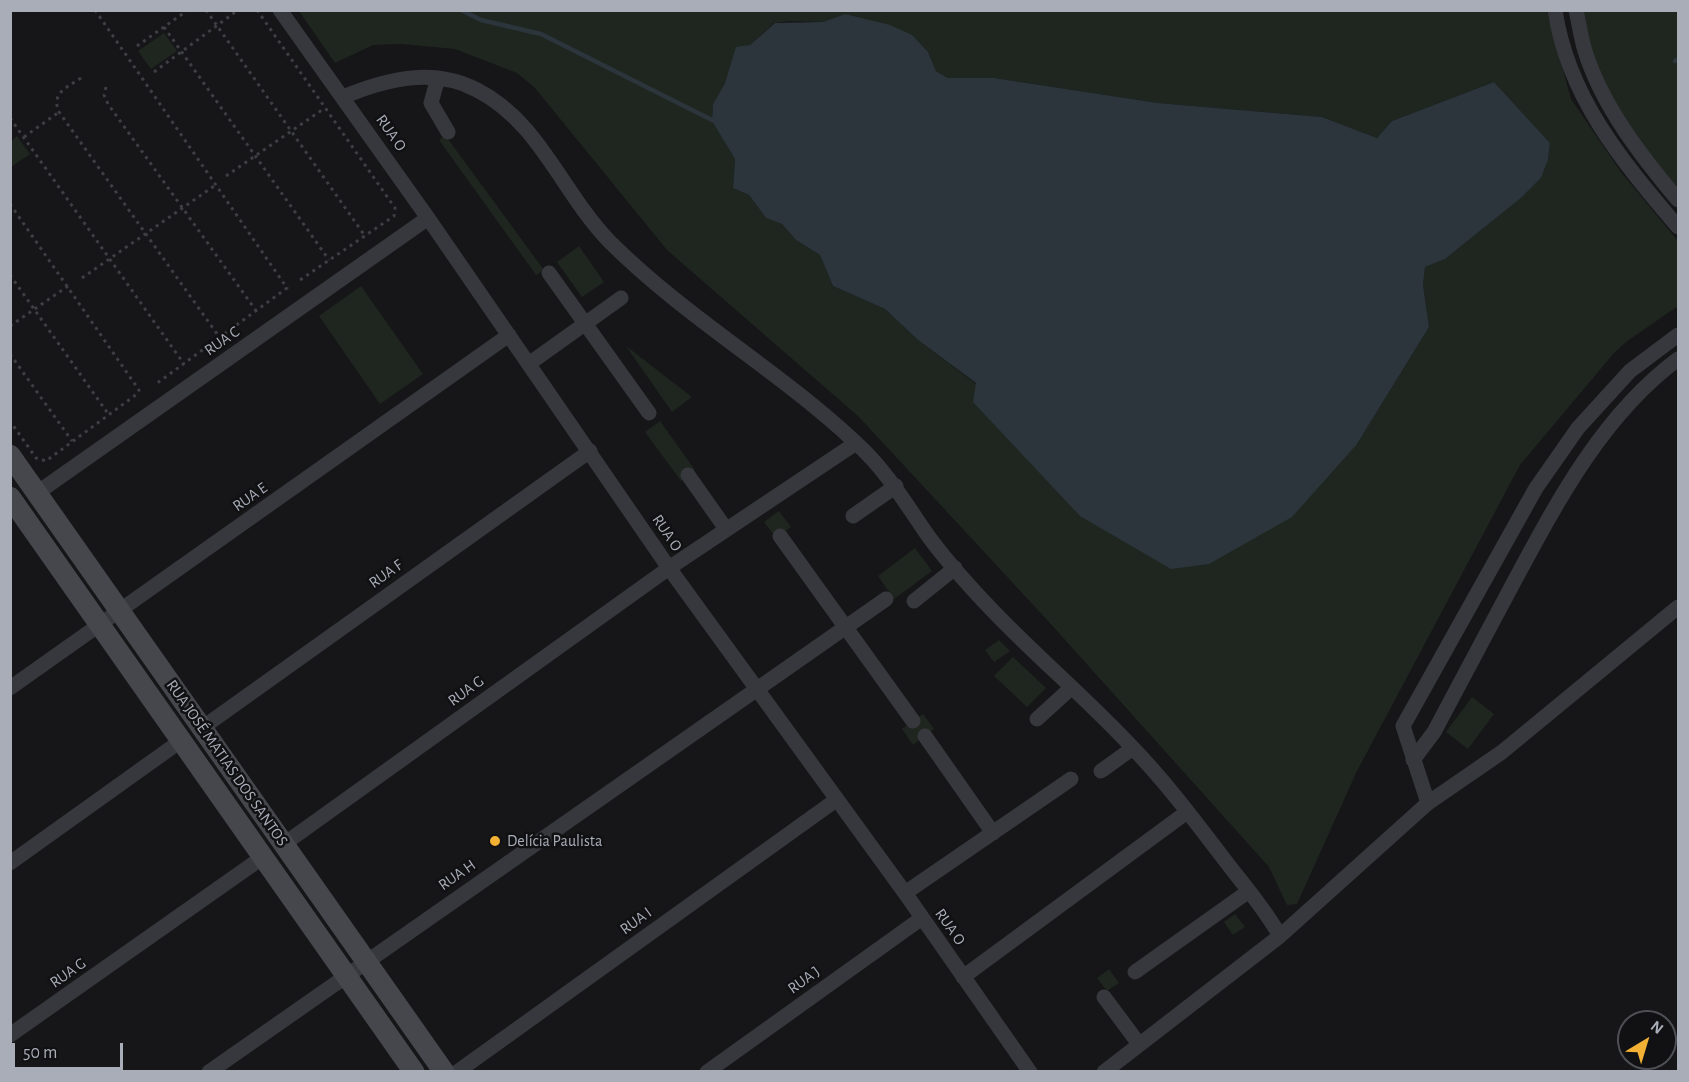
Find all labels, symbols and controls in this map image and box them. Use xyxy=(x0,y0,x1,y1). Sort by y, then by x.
street label: RUA O xyxy=(372,111,410,155)
street label: RUA C xyxy=(201,322,243,360)
street label: RUA E xyxy=(229,478,271,516)
street label: RUA O xyxy=(648,511,686,555)
street label: RUA F xyxy=(365,555,407,593)
street label: RUA G xyxy=(444,672,488,710)
street label: RUA JOSÉ MATIAS DOS SANTOS xyxy=(162,676,292,850)
place label: Delícia Paulista xyxy=(507,831,602,851)
marker: Delícia Paulista xyxy=(488,834,502,848)
street label: RUA H xyxy=(435,855,479,895)
street label: RUA I xyxy=(616,903,656,939)
street label: RUA O xyxy=(931,905,969,949)
street label: RUA G xyxy=(46,954,90,992)
street label: RUA J xyxy=(784,962,824,998)
north arrow xyxy=(1617,1010,1677,1070)
text: N xyxy=(1648,1018,1666,1037)
scale bar xyxy=(15,1031,126,1069)
text: 50 m xyxy=(23,1044,57,1062)

